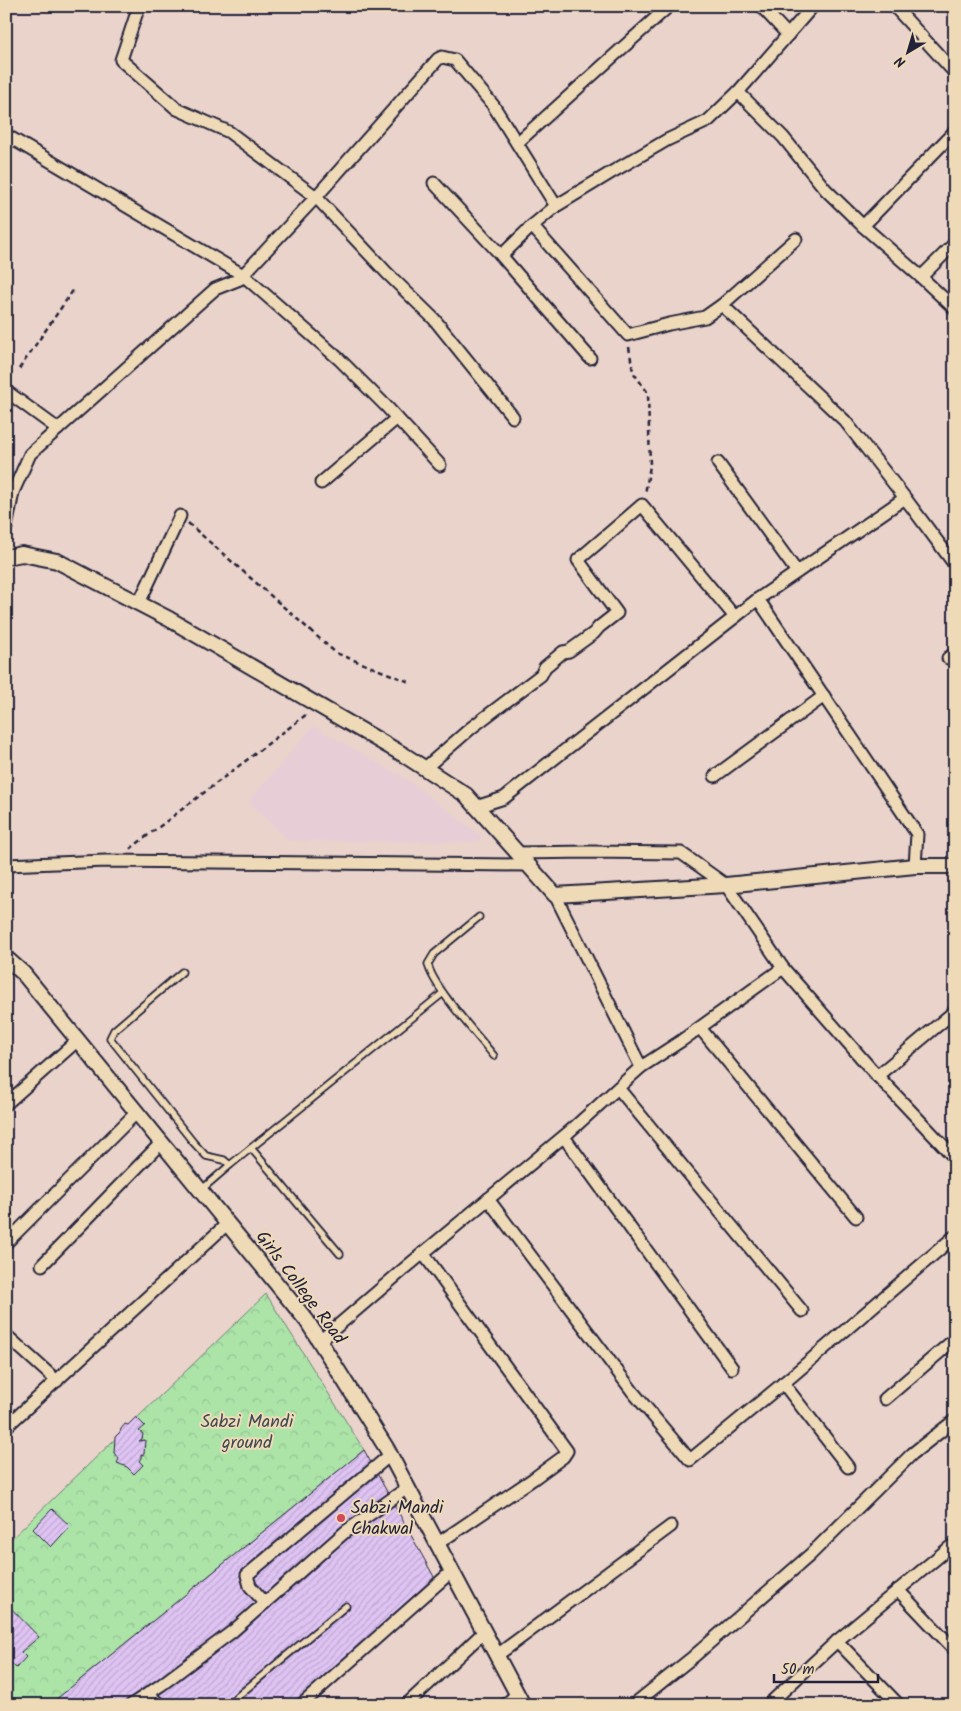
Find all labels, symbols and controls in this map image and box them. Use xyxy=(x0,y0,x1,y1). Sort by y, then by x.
north arrow xyxy=(884,28,934,78)
text: N xyxy=(890,50,911,73)
street label: Girls College Road xyxy=(247,1225,353,1352)
park label: Sabzi Mandi ground xyxy=(201,1408,294,1458)
place label: Sabzi Mandi Chakwal xyxy=(351,1494,444,1544)
marker: Sabzi Mandi Chakwal xyxy=(335,1512,347,1524)
scale bar xyxy=(774,1651,877,1683)
text: 50 m xyxy=(781,1658,815,1682)

